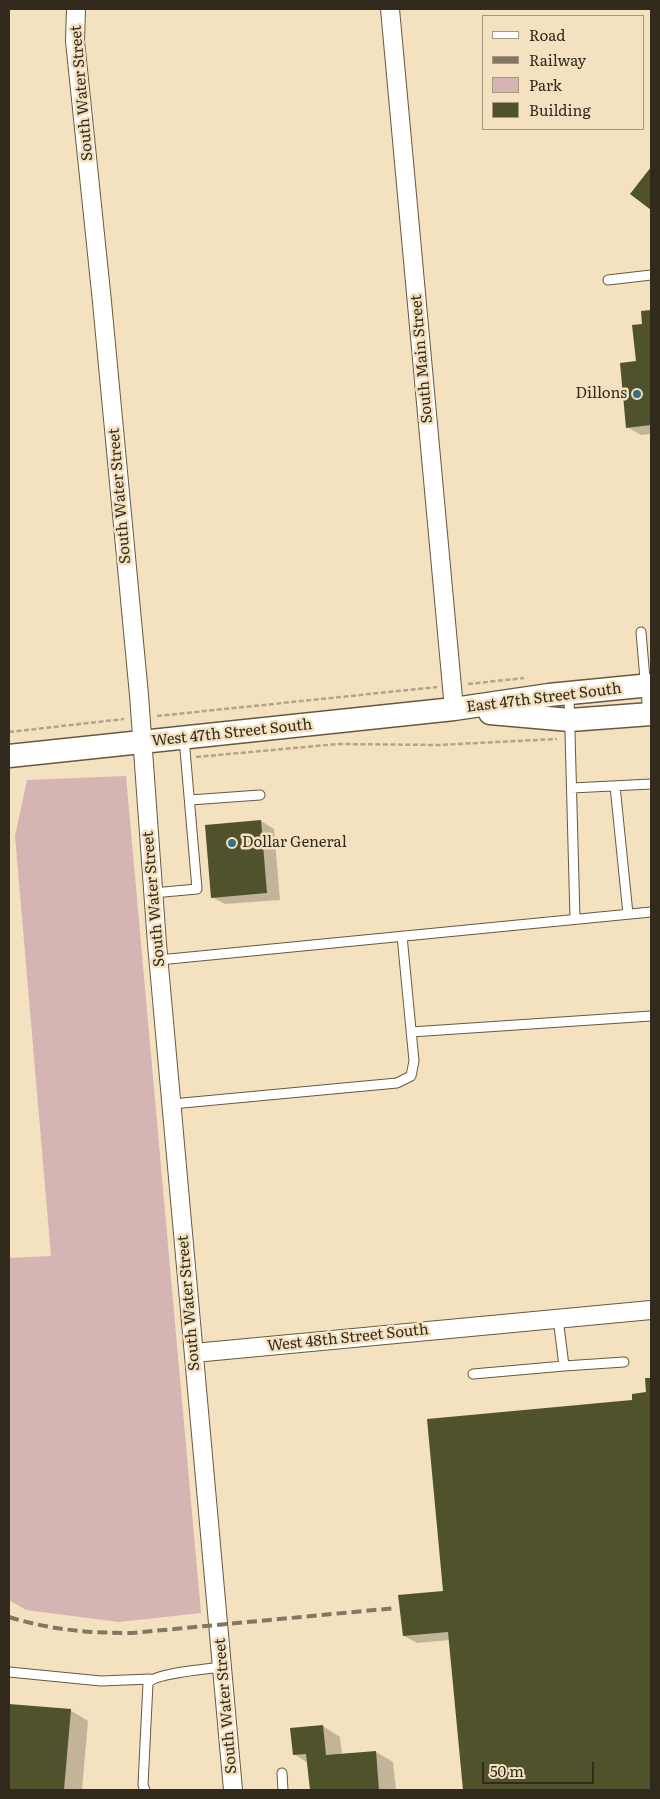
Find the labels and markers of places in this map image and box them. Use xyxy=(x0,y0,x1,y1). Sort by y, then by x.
place label: Dillons xyxy=(575,385,627,403)
marker: Dillons xyxy=(631,388,643,400)
place label: Dollar General xyxy=(242,834,347,852)
marker: Dollar General xyxy=(226,837,238,849)

